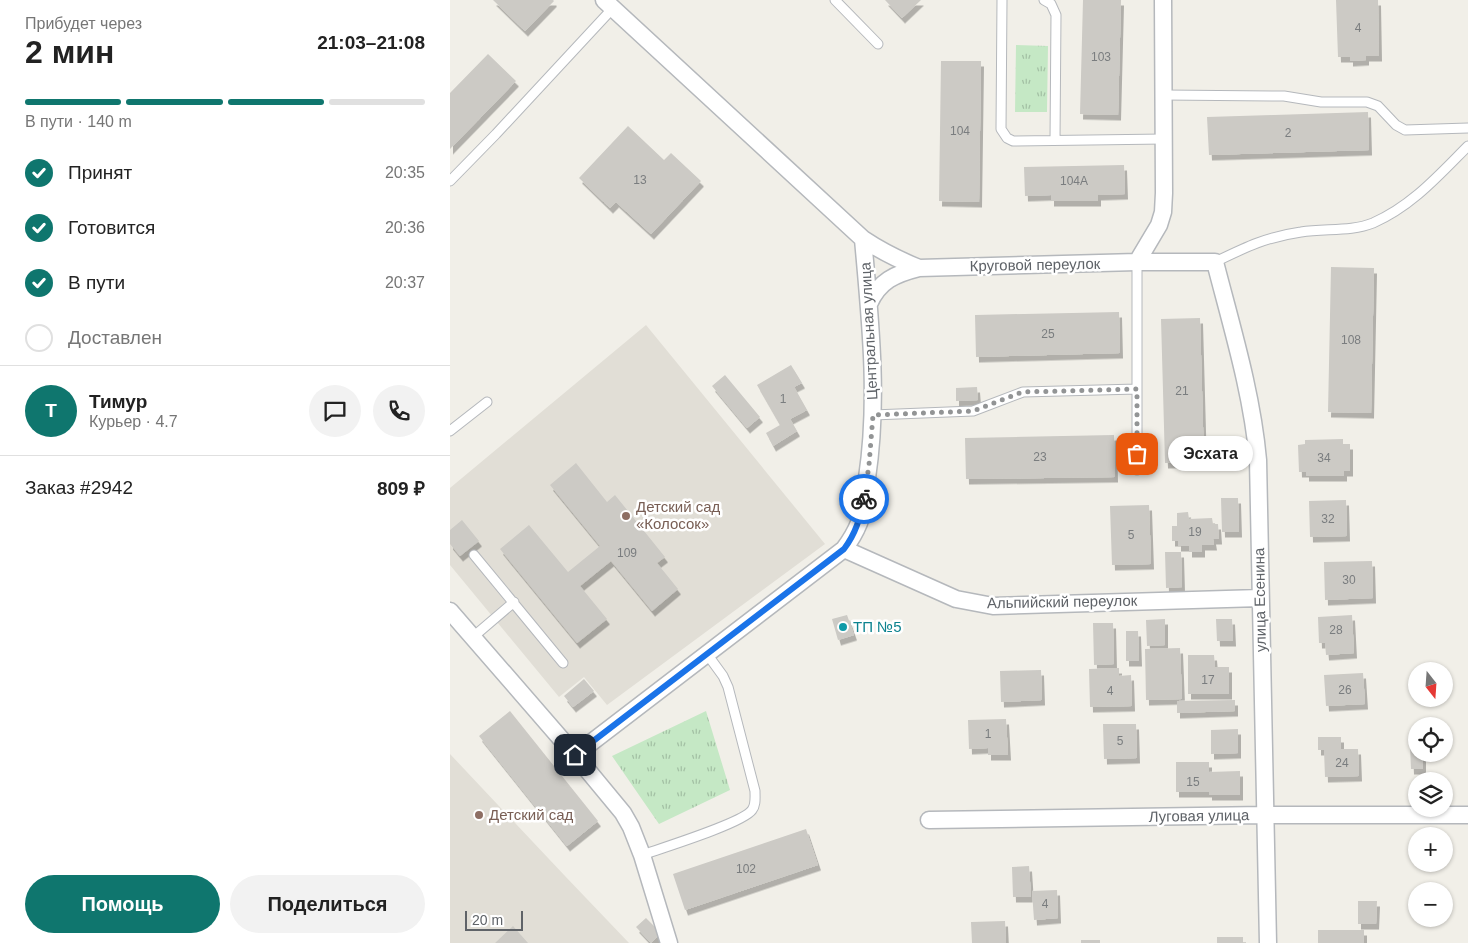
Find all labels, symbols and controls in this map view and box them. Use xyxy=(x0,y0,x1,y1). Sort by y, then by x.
text: Прибудет через xyxy=(25,15,142,32)
house number: 4 xyxy=(1355,21,1362,35)
text: 21:03–21:08 xyxy=(317,32,425,53)
text: 2 мин xyxy=(25,34,114,70)
house number: 103 xyxy=(1091,50,1111,64)
text: В пути · 140 m xyxy=(25,113,132,130)
house number: 104 xyxy=(950,124,970,138)
house number: 2 xyxy=(1285,126,1292,140)
icon: check xyxy=(25,159,53,187)
text: Принят xyxy=(68,162,132,183)
text: 20:35 xyxy=(385,164,425,181)
house number: 13 xyxy=(633,173,647,187)
house number: 104А xyxy=(1060,174,1088,188)
icon: check xyxy=(25,214,53,242)
text: Готовится xyxy=(68,217,155,238)
text: 20:36 xyxy=(385,219,425,236)
street label: Круговой переулок xyxy=(970,255,1101,274)
street label: Центральная улица xyxy=(856,261,881,400)
icon: check xyxy=(25,269,53,297)
text: В пути xyxy=(68,272,125,293)
text: 20:37 xyxy=(385,274,425,291)
text: Доставлен xyxy=(68,327,162,348)
house number: 25 xyxy=(1041,327,1055,341)
house number: 108 xyxy=(1341,333,1361,347)
house number: 21 xyxy=(1175,384,1189,398)
button: chat xyxy=(309,385,361,437)
button: phone xyxy=(373,385,425,437)
text: Тимур xyxy=(89,391,147,412)
house number: 1 xyxy=(780,392,787,406)
text: Т xyxy=(45,400,57,421)
text: Курьер · 4.7 xyxy=(89,413,178,430)
pin xyxy=(1116,433,1158,475)
callout: Эсхата xyxy=(1167,436,1252,472)
icon: bag xyxy=(1123,440,1151,468)
text: Эсхата xyxy=(1183,445,1238,462)
house number: 23 xyxy=(1033,450,1047,464)
house number: 34 xyxy=(1317,451,1331,465)
courier xyxy=(839,474,889,524)
text: Заказ #2942 xyxy=(25,477,133,498)
text: 809 ₽ xyxy=(377,478,425,499)
icon: bike xyxy=(850,485,878,513)
place label: Детский сад «Колосок» xyxy=(636,498,721,532)
marker: Детский сад «Колосок» xyxy=(620,510,632,522)
house number: 32 xyxy=(1321,512,1335,526)
house number: 19 xyxy=(1188,525,1202,539)
house number: 5 xyxy=(1128,528,1135,542)
house number: 109 xyxy=(617,546,637,560)
street label: улица Есенина xyxy=(1250,547,1269,652)
house number: 30 xyxy=(1342,573,1356,587)
street label: Альпийский переулок xyxy=(987,592,1138,611)
place label: ТП №5 xyxy=(853,618,902,635)
marker: ТП №5 xyxy=(837,621,849,633)
house number: 28 xyxy=(1329,623,1343,637)
north arrow xyxy=(1408,662,1452,708)
map controls xyxy=(1408,662,1453,927)
house number: 17 xyxy=(1201,673,1215,687)
house number: 26 xyxy=(1338,683,1352,697)
house number: 4 xyxy=(1107,684,1114,698)
button: locate xyxy=(1408,717,1453,762)
house number: 1 xyxy=(985,727,992,741)
pin xyxy=(554,734,596,776)
house number: 5 xyxy=(1117,734,1124,748)
icon: home xyxy=(561,741,589,769)
house number: 24 xyxy=(1335,756,1349,770)
button: layers xyxy=(1408,772,1453,817)
house number: 15 xyxy=(1186,775,1200,789)
place label: Детский сад xyxy=(489,806,574,823)
street label: Луговая улица xyxy=(1149,806,1250,825)
marker: Детский сад xyxy=(473,809,485,821)
button: + xyxy=(1408,827,1453,872)
house number: 102 xyxy=(736,862,756,876)
button: Помощь xyxy=(25,875,220,933)
button: Поделиться xyxy=(230,875,425,933)
button: − xyxy=(1408,882,1453,927)
house number: 4 xyxy=(1042,897,1049,911)
scale bar xyxy=(465,908,522,931)
text: 20 m xyxy=(472,912,503,928)

